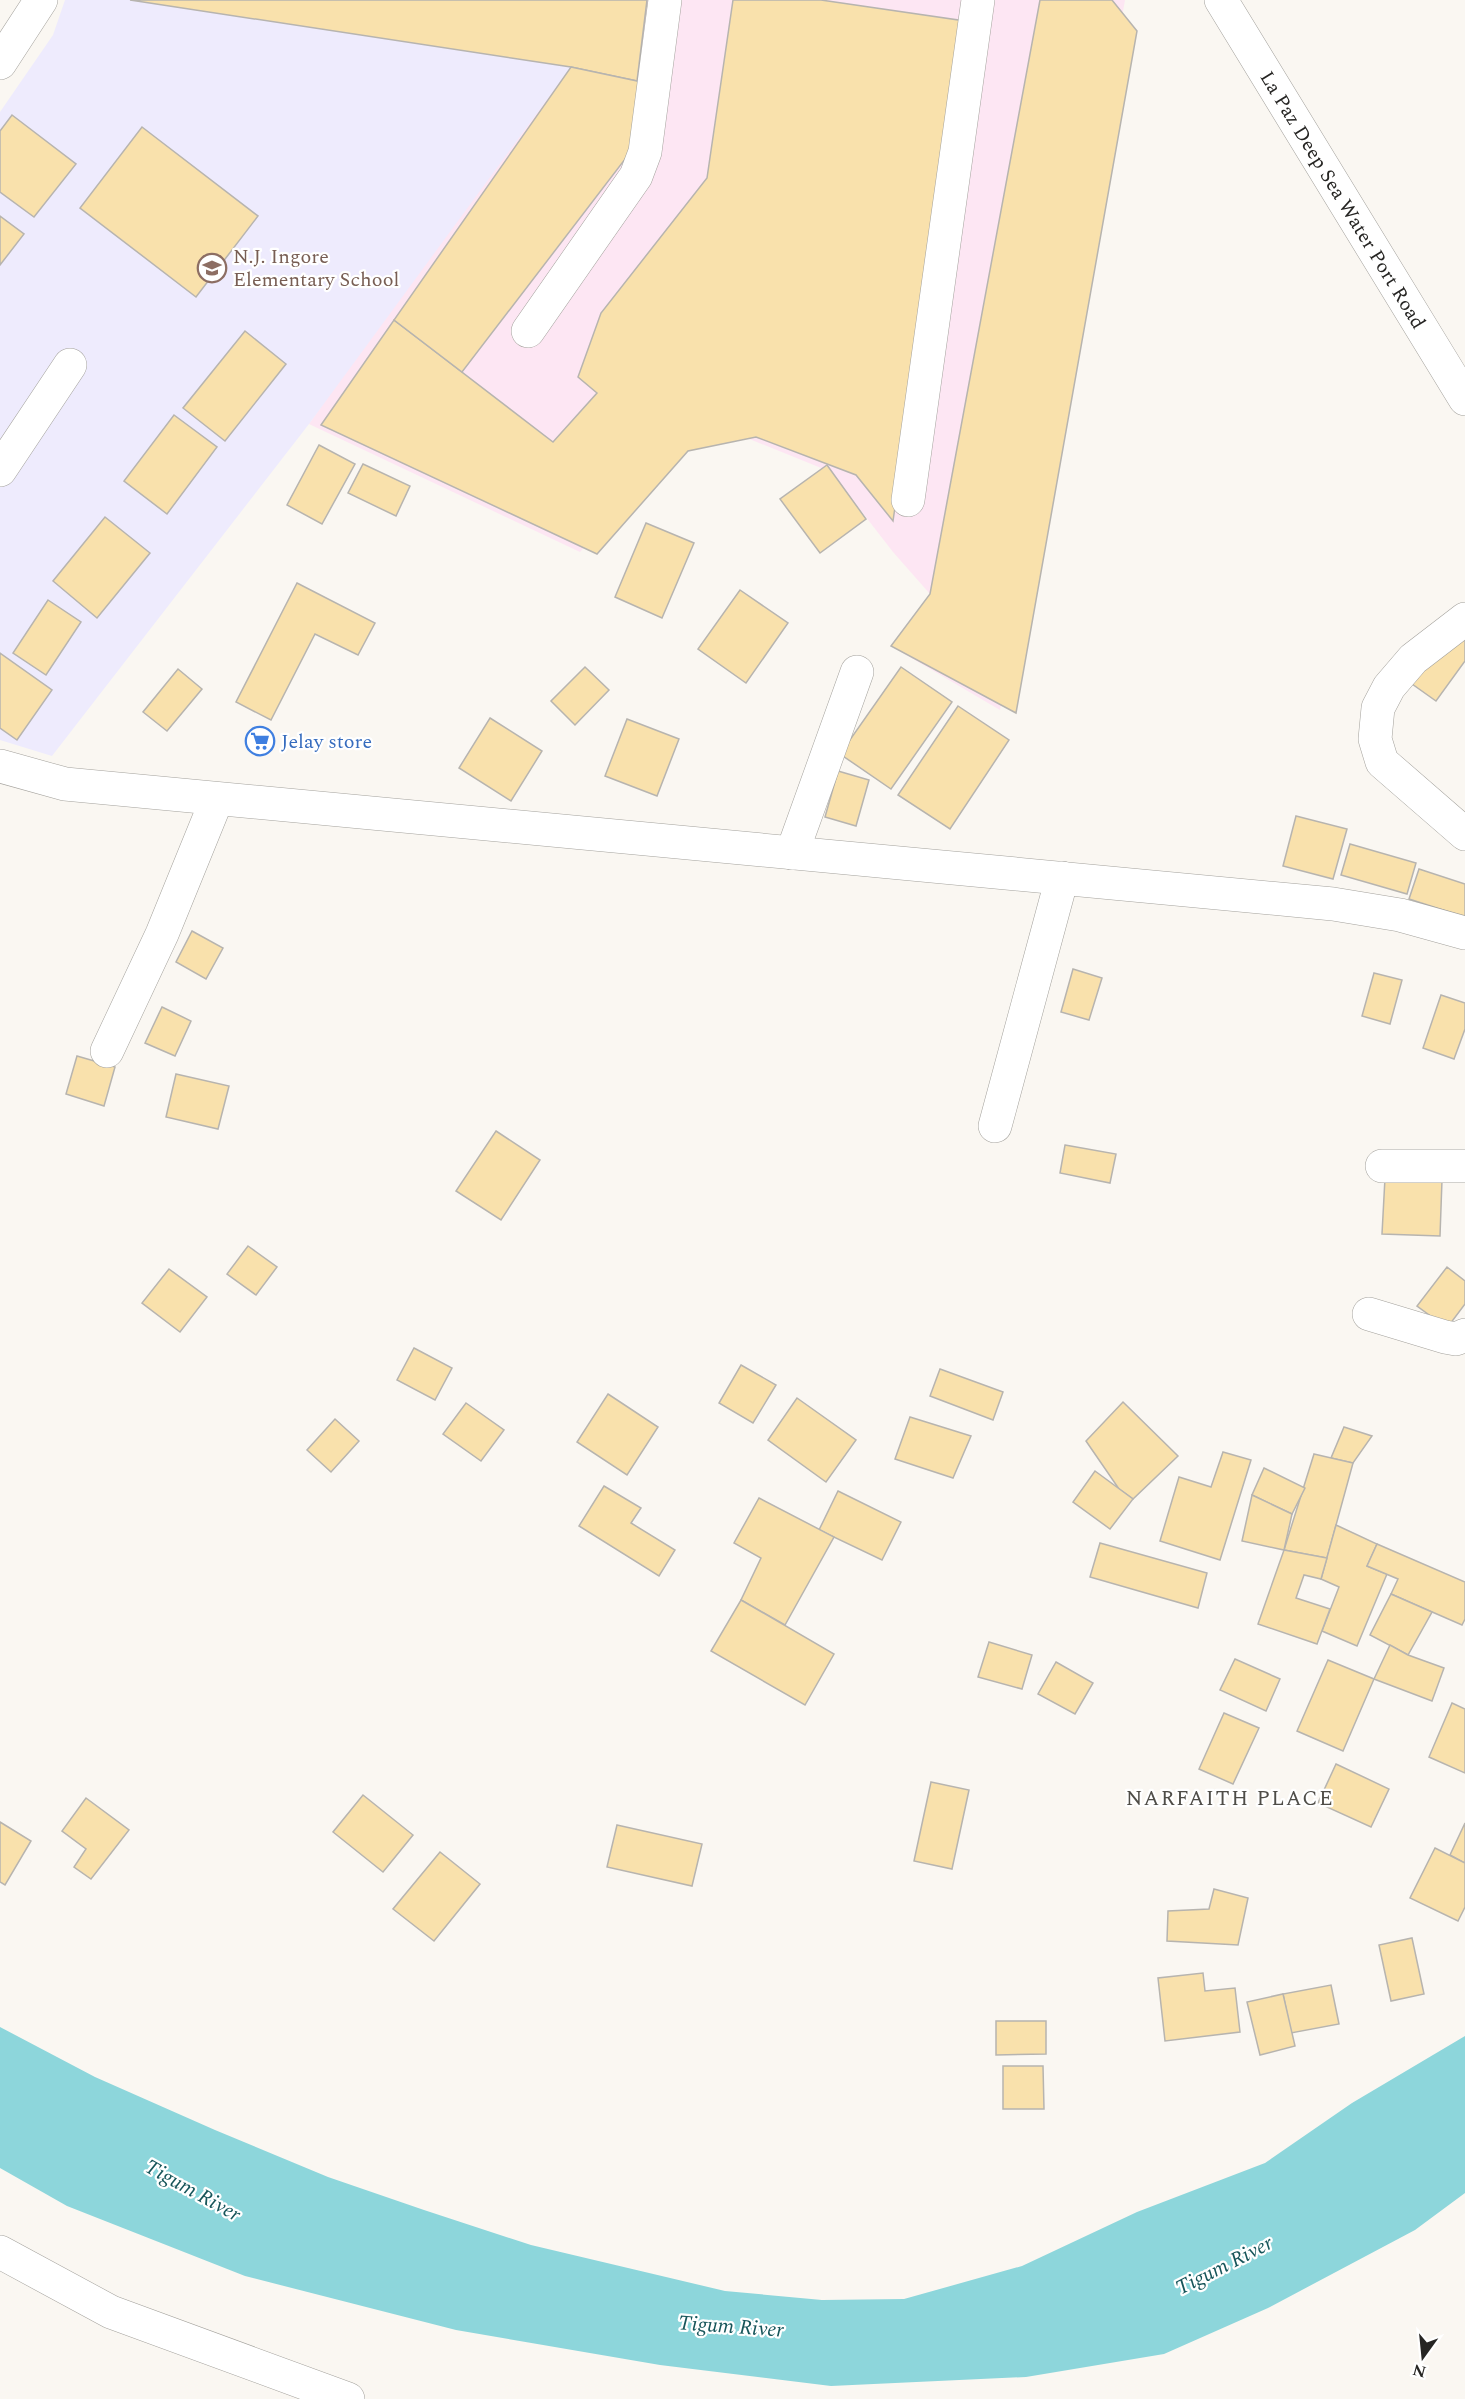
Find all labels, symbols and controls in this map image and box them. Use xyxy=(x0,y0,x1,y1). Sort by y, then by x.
street label: La Paz Deep Sea Water Port Road xyxy=(1252,65,1433,335)
place label: N.J. Ingore Elementary School xyxy=(233,242,399,295)
school or university icon: N.J. Ingore Elementary School xyxy=(196,252,228,284)
supermarket icon: Jelay store xyxy=(244,725,276,757)
place label: Jelay store xyxy=(281,727,372,757)
district label: NARFAITH PLACE xyxy=(1126,1783,1334,1815)
water label: Tigum River xyxy=(139,2151,247,2231)
water label: Tigum River xyxy=(1170,2227,1280,2304)
water label: Tigum River xyxy=(677,2307,786,2347)
north arrow xyxy=(1393,2327,1453,2387)
text: N xyxy=(1410,2357,1429,2384)

